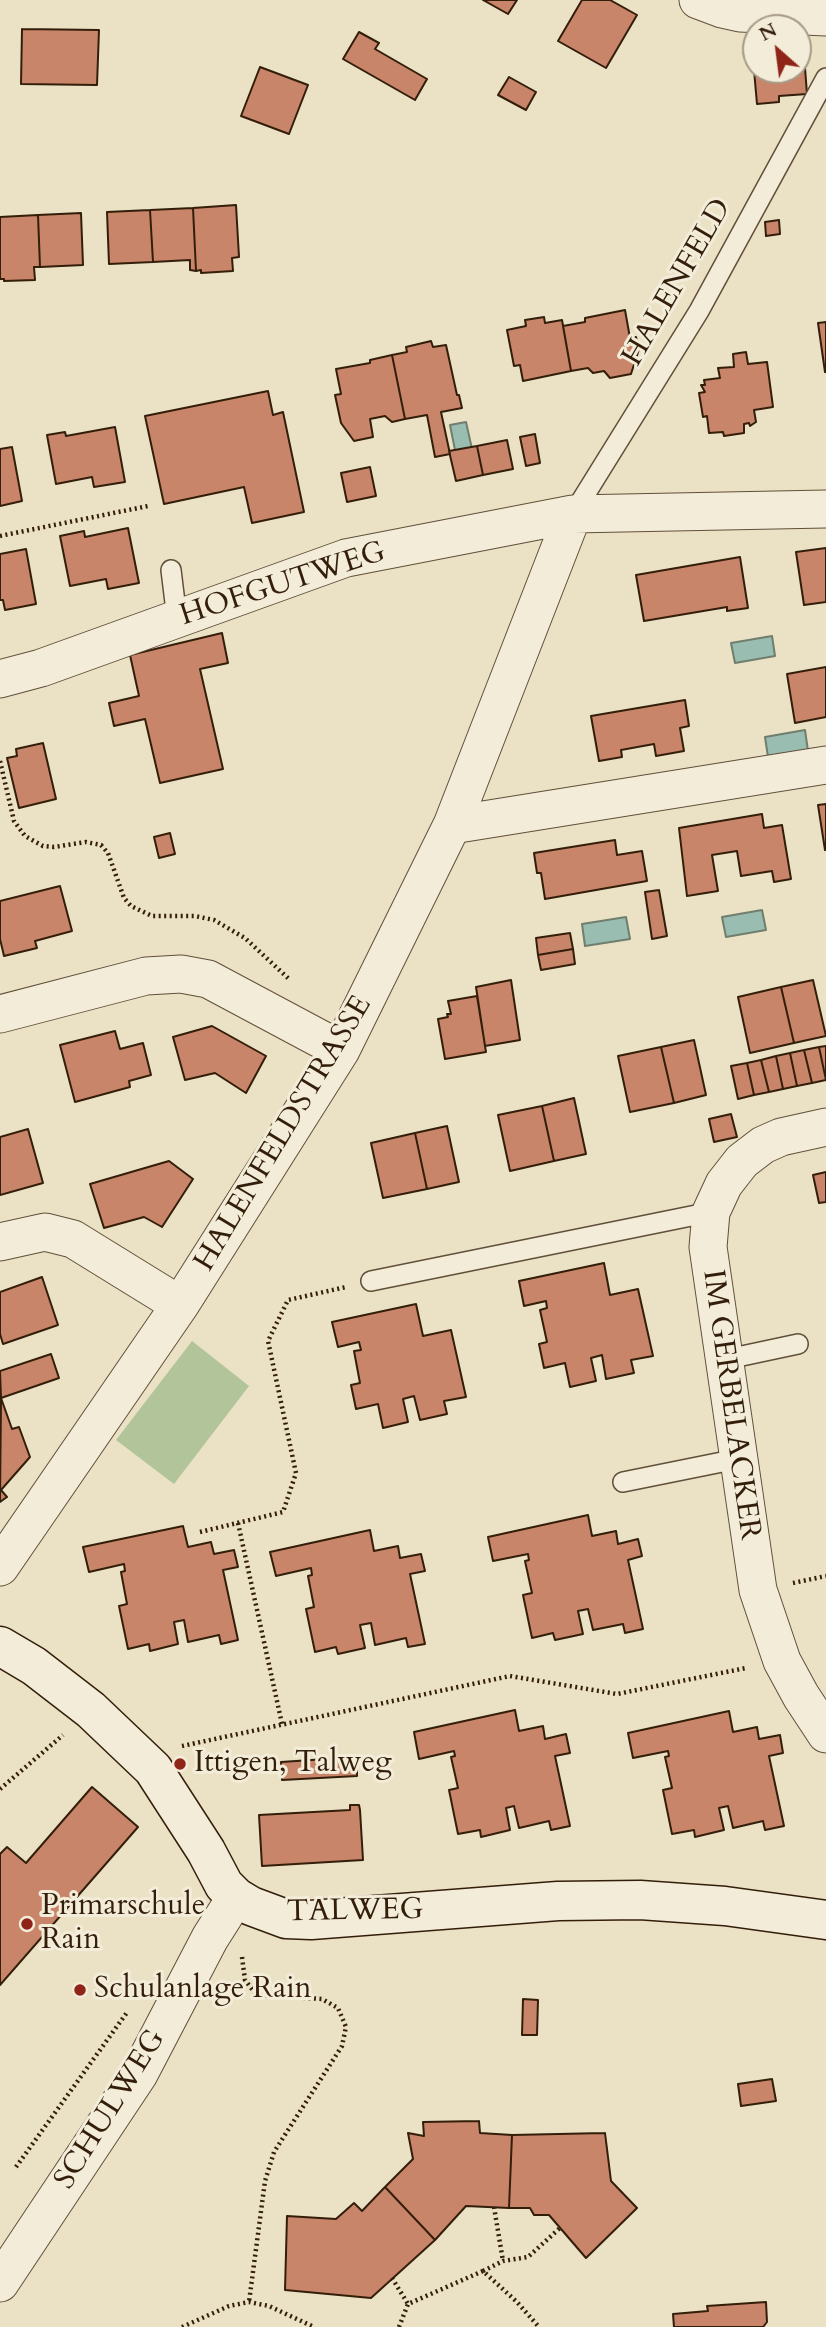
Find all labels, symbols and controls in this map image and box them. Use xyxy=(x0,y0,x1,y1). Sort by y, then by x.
north arrow xyxy=(742,14,812,84)
text: N xyxy=(755,17,781,48)
street label: HALENFELD xyxy=(616,193,740,373)
street label: HOFGUTWEG xyxy=(176,535,390,635)
street label: HALENFELDSTRASSE xyxy=(188,990,380,1278)
street label: IM GERBELACKER xyxy=(693,1268,767,1542)
place label: Ittigen, Talweg xyxy=(194,1746,392,1782)
marker: Ittigen, Talweg xyxy=(172,1756,188,1772)
place label: Primarschule Rain xyxy=(41,1889,205,1960)
street label: TALWEG xyxy=(286,1893,424,1931)
marker: Primarschule Rain xyxy=(19,1916,35,1932)
place label: Schulanlage Rain xyxy=(94,1972,312,2008)
marker: Schulanlage Rain xyxy=(72,1982,88,1998)
street label: SCHULWEG xyxy=(48,2024,174,2196)

